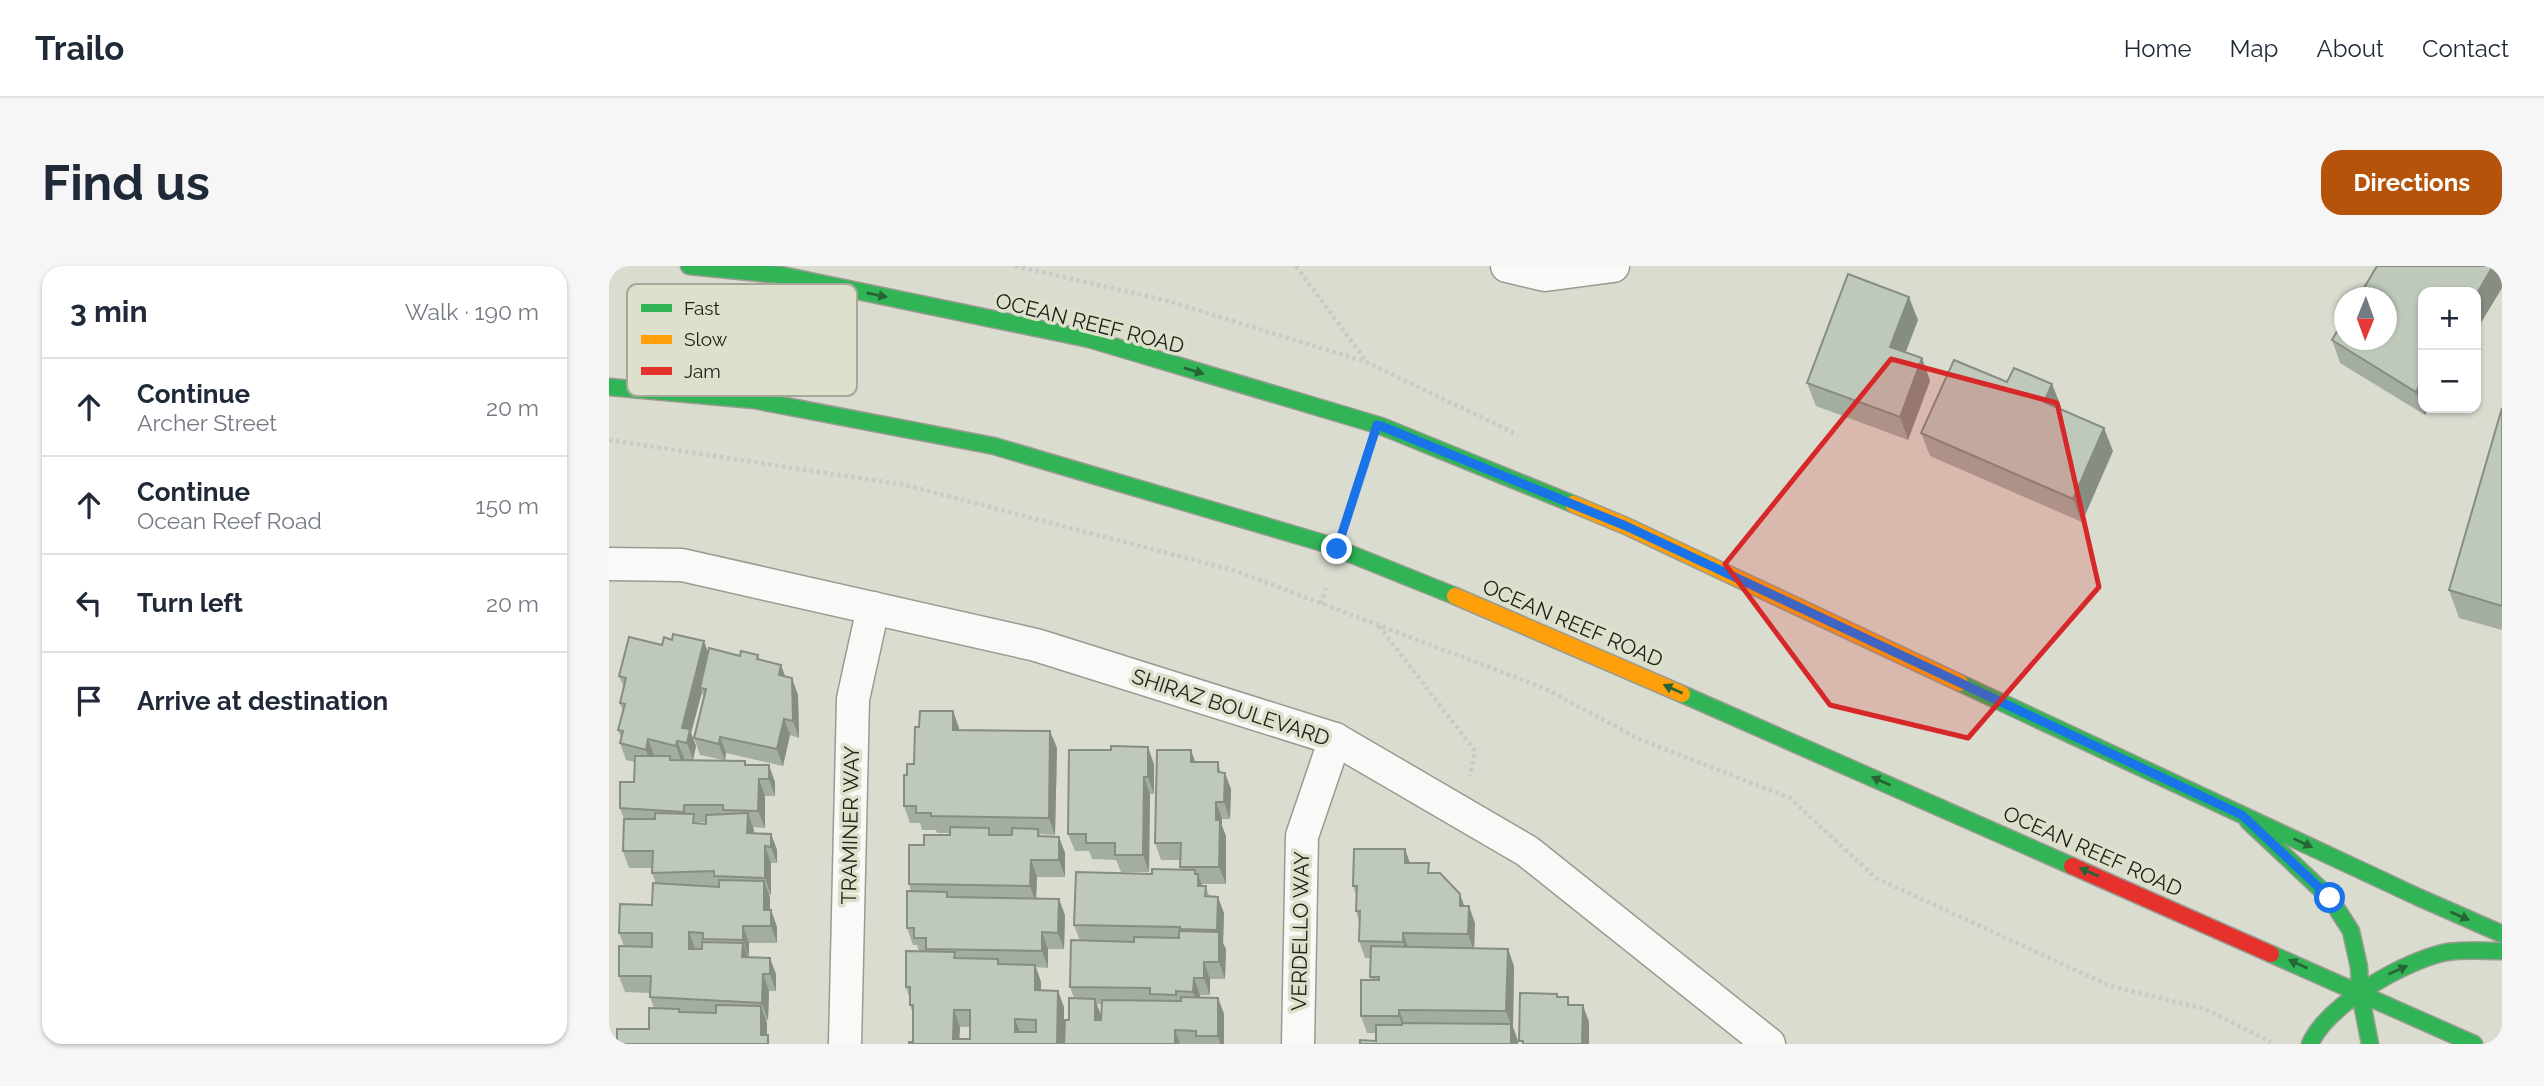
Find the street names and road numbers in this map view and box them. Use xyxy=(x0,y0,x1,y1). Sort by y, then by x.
street label: OCEAN REEF ROAD xyxy=(993,287,1187,359)
street label: OCEAN REEF ROAD xyxy=(1479,574,1667,672)
street label: SHIRAZ BOULEVARD xyxy=(1129,663,1333,751)
street label: TRAMINER WAY xyxy=(836,745,864,904)
street label: OCEAN REEF ROAD xyxy=(2000,800,2186,902)
street label: VERDELLO WAY xyxy=(1286,851,1314,1011)

